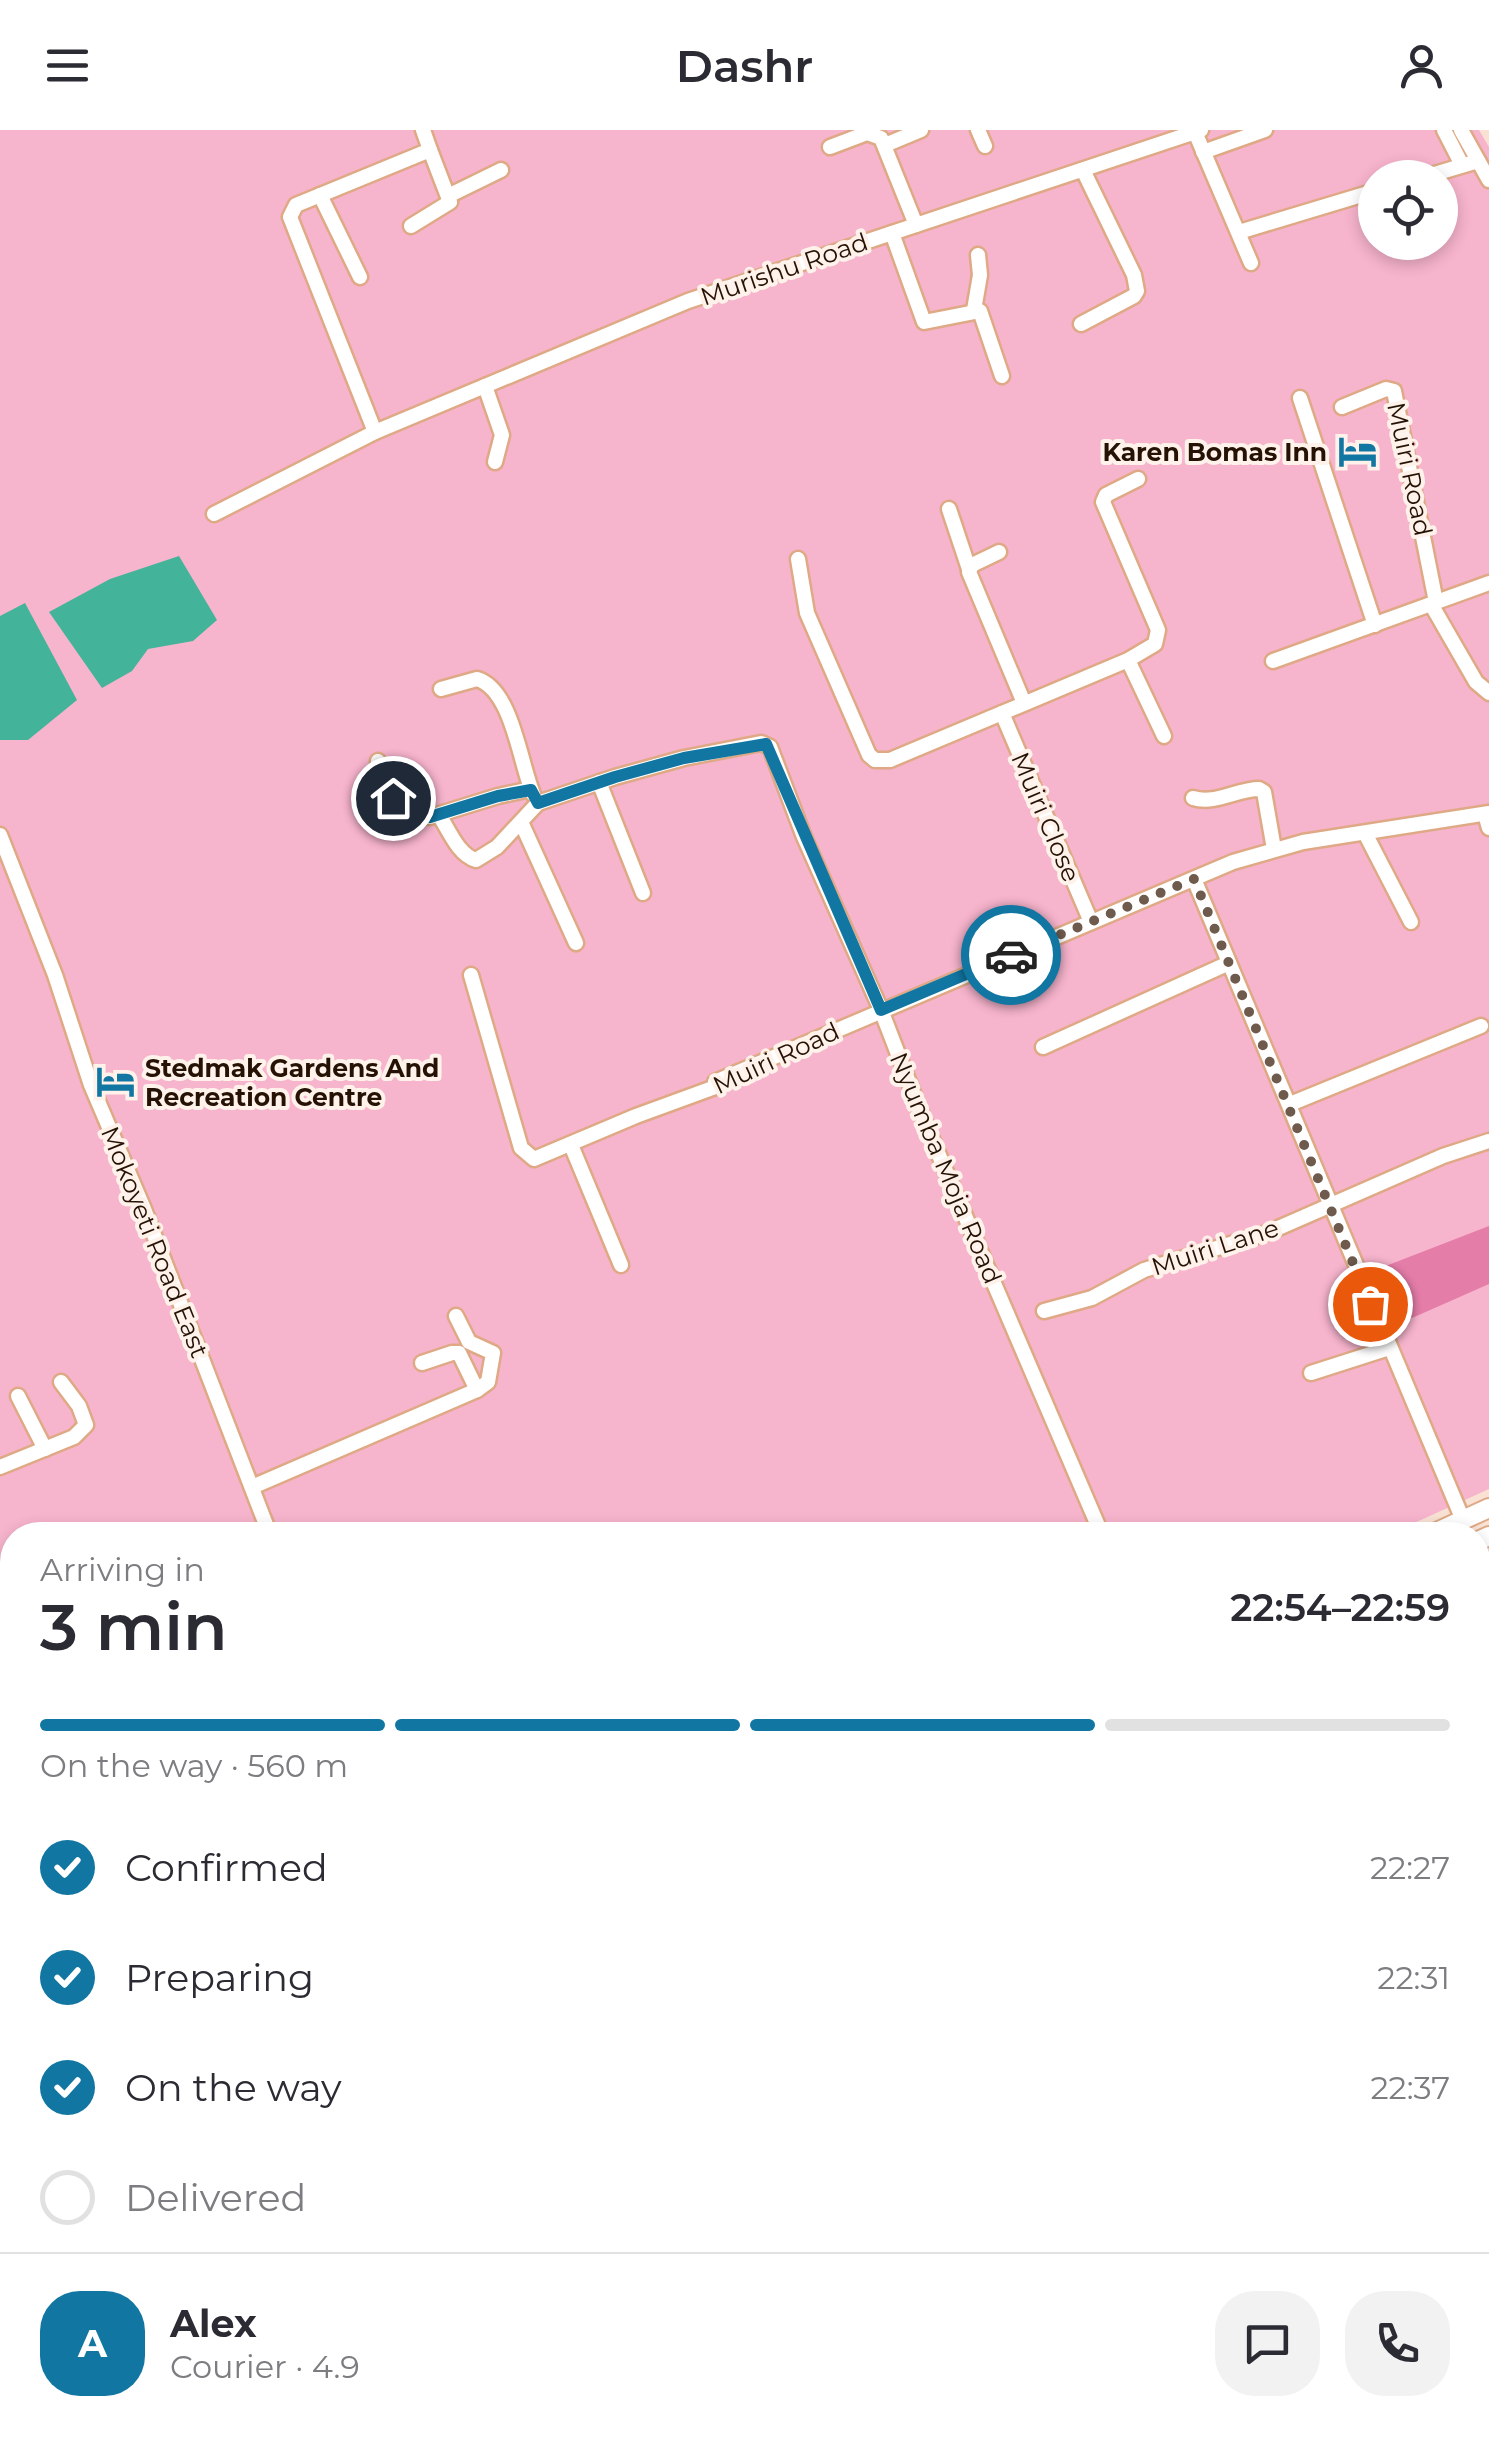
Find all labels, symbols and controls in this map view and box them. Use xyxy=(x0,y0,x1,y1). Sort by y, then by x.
icon: menu xyxy=(40,38,95,93)
text: Dashr xyxy=(676,38,813,93)
icon: person xyxy=(1394,38,1449,93)
map controls xyxy=(1358,160,1458,260)
button: locate xyxy=(1358,160,1458,260)
street label: Murishu Road xyxy=(696,226,872,312)
street label: Muiri Road xyxy=(1381,399,1439,539)
hotel icon: Karen Bomas Inn xyxy=(1336,431,1378,473)
place label: Karen Bomas Inn xyxy=(1102,437,1327,467)
street label: Muiri Close xyxy=(1005,748,1087,886)
pin xyxy=(351,756,436,841)
icon: home xyxy=(366,771,421,826)
courier xyxy=(961,905,1061,1005)
icon: car xyxy=(984,928,1039,983)
street label: Muiri Road xyxy=(708,1016,844,1100)
street label: Nyumba Moja Road xyxy=(884,1048,1008,1288)
place label: Stedmak Gardens And Recreation Centre xyxy=(145,1053,439,1112)
hotel icon: Stedmak Gardens And Recreation Centre xyxy=(94,1061,136,1103)
street label: Mokoyeti Road East xyxy=(95,1122,215,1362)
street label: Muiri Lane xyxy=(1148,1212,1282,1282)
pin xyxy=(1328,1262,1413,1347)
icon: bag xyxy=(1343,1277,1398,1332)
text: Arriving in xyxy=(40,1550,205,1589)
text: 22:54–22:59 xyxy=(1230,1584,1450,1631)
text: 3 min xyxy=(40,1587,228,1666)
text: On the way · 560 m xyxy=(40,1746,348,1785)
icon: check xyxy=(40,1840,95,1895)
text: Confirmed xyxy=(125,1844,328,1891)
text: 22:27 xyxy=(1370,1848,1450,1887)
icon: check xyxy=(40,1950,95,2005)
text: Preparing xyxy=(125,1954,314,2001)
text: 22:31 xyxy=(1377,1958,1450,1997)
icon: check xyxy=(40,2060,95,2115)
text: On the way xyxy=(125,2064,342,2111)
text: 22:37 xyxy=(1370,2068,1450,2107)
text: Delivered xyxy=(125,2174,306,2221)
button: chat xyxy=(1215,2291,1320,2396)
button: phone xyxy=(1345,2291,1450,2396)
text: Alex xyxy=(170,2300,257,2347)
text: A xyxy=(78,2320,107,2367)
text: Courier · 4.9 xyxy=(170,2347,360,2386)

